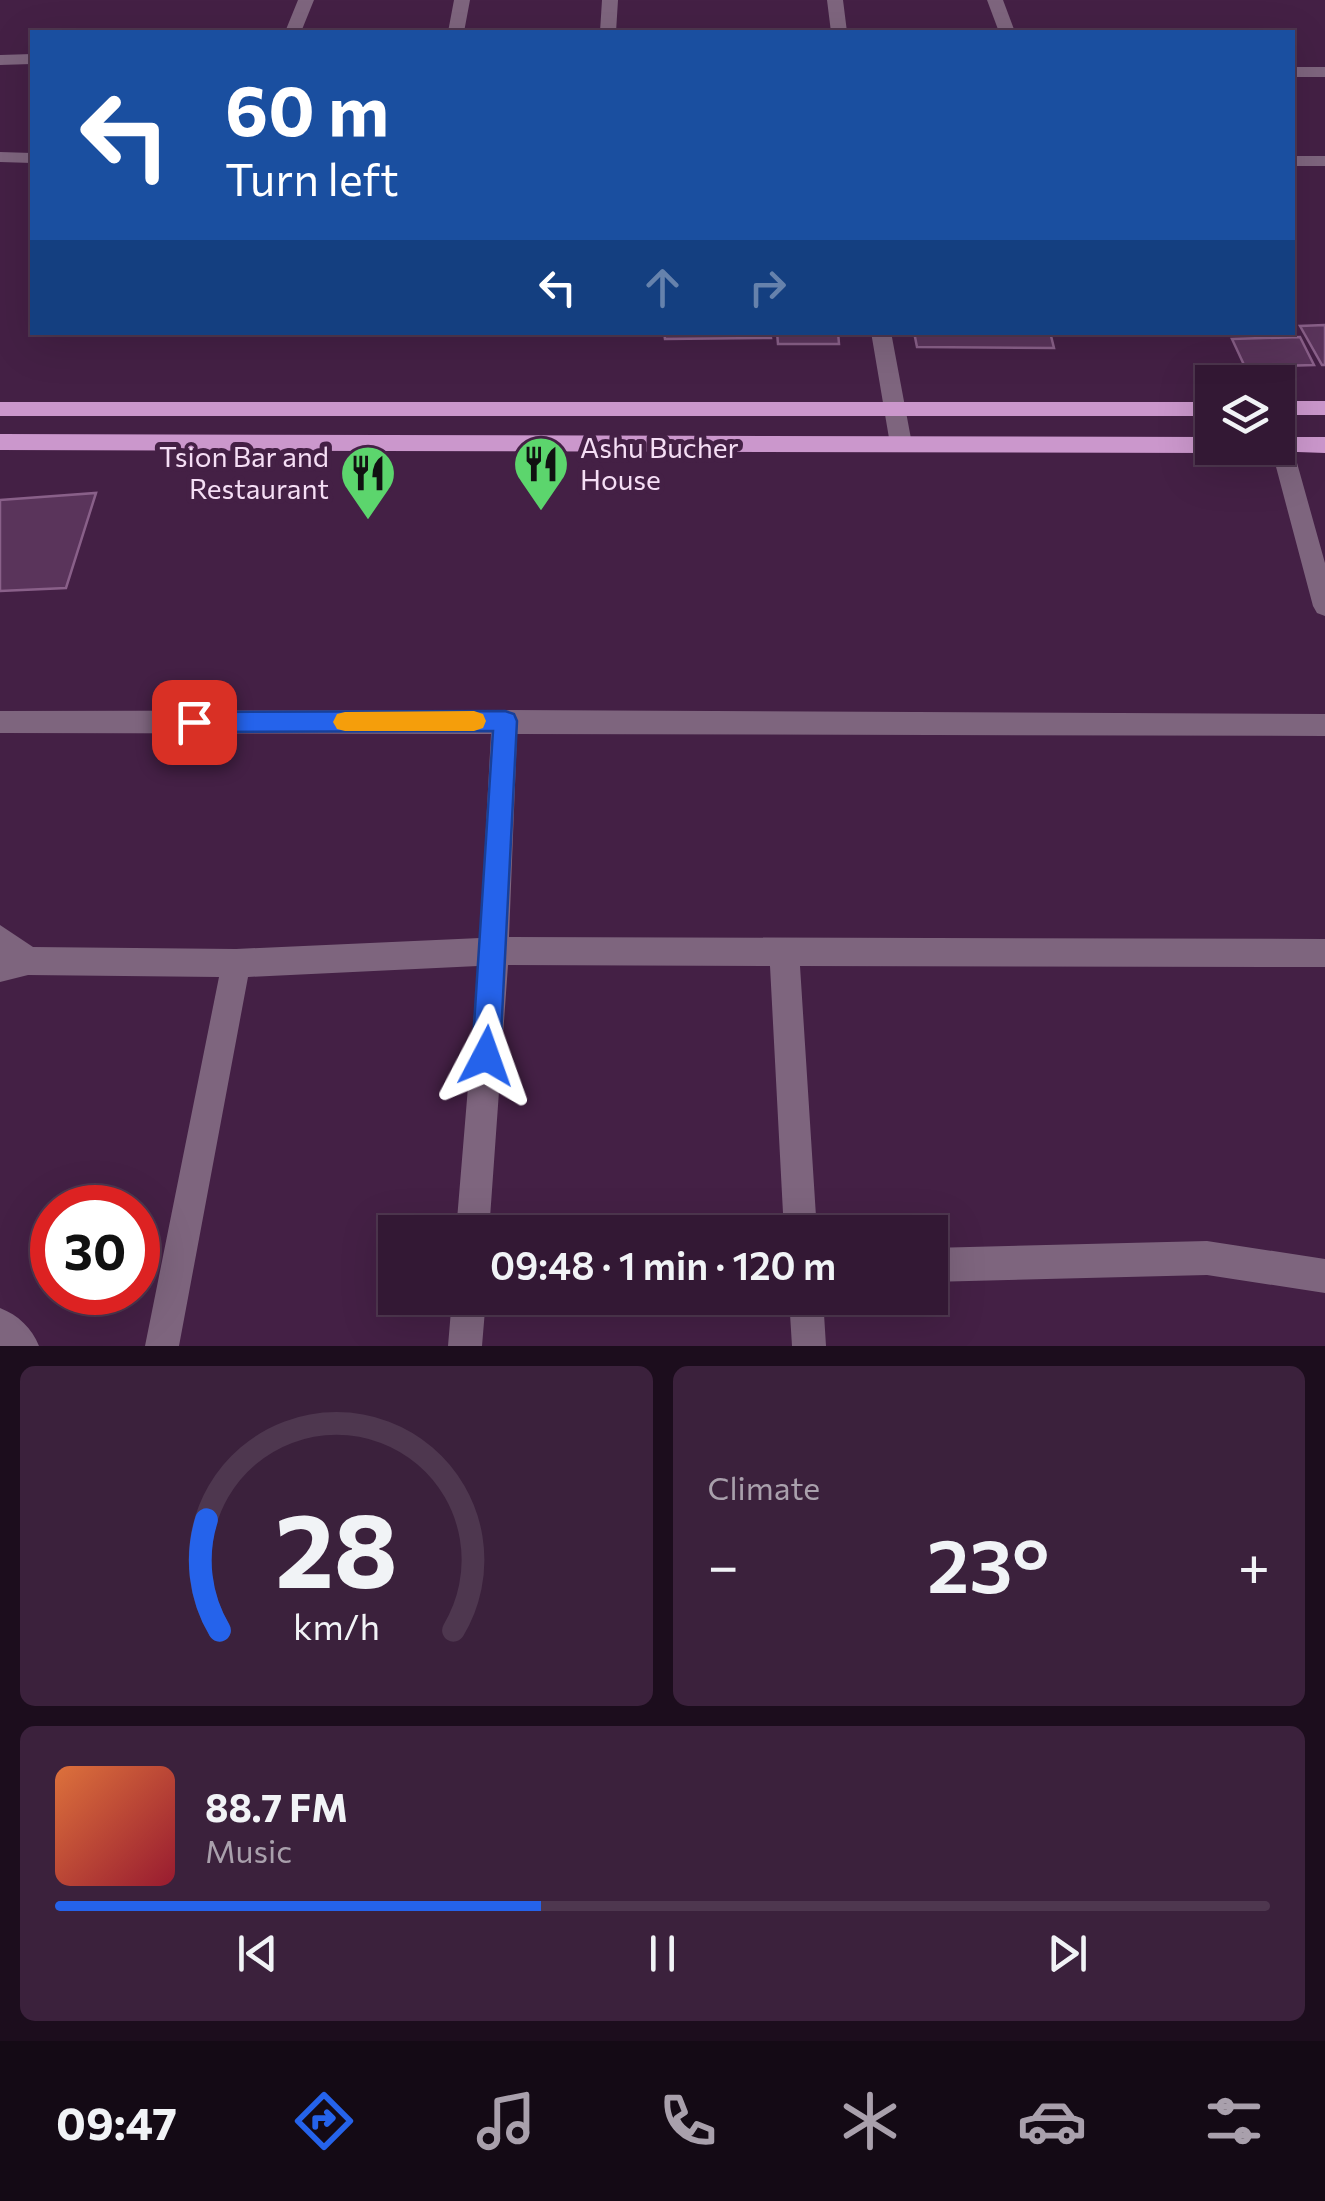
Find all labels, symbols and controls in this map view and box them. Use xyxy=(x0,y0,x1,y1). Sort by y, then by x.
text: 60 m xyxy=(225,65,389,150)
icon: left xyxy=(60,70,190,200)
text: Turn left xyxy=(225,150,399,205)
icon: left xyxy=(530,260,585,315)
icon: ahead xyxy=(635,260,690,315)
icon: right xyxy=(740,260,795,315)
map controls xyxy=(1195,365,1295,465)
button: layers xyxy=(1195,365,1295,465)
place label: Ashu Bucher House xyxy=(580,430,739,496)
restaurant icon: Ashu Bucher House xyxy=(511,434,571,513)
place label: Tsion Bar and Restaurant xyxy=(159,439,329,505)
restaurant icon: Tsion Bar and Restaurant xyxy=(338,443,398,522)
pin xyxy=(152,680,237,765)
icon: arrive xyxy=(167,695,222,750)
position arrow xyxy=(434,1004,538,1108)
speed limit sign: 30 xyxy=(30,1185,160,1315)
text: 09:48 · 1 min · 120 m xyxy=(490,1241,836,1288)
text: Climate xyxy=(708,1467,820,1507)
text: 28 xyxy=(275,1482,398,1609)
text: 23° xyxy=(927,1517,1049,1608)
text: − xyxy=(708,1530,739,1597)
text: + xyxy=(1238,1530,1270,1597)
text: km/h xyxy=(293,1604,380,1647)
text: 88.7 FM xyxy=(205,1783,348,1830)
text: Music xyxy=(205,1830,292,1870)
icon: previous xyxy=(230,1926,285,1981)
icon: pause xyxy=(635,1926,690,1981)
icon: next xyxy=(1040,1926,1095,1981)
icon: directions xyxy=(289,2086,359,2156)
icon: music xyxy=(471,2086,541,2156)
icon: phone xyxy=(653,2086,723,2156)
icon: climate xyxy=(835,2086,905,2156)
icon: car xyxy=(1017,2086,1087,2156)
icon: filters xyxy=(1199,2086,1269,2156)
text: 09:47 xyxy=(56,2094,177,2149)

